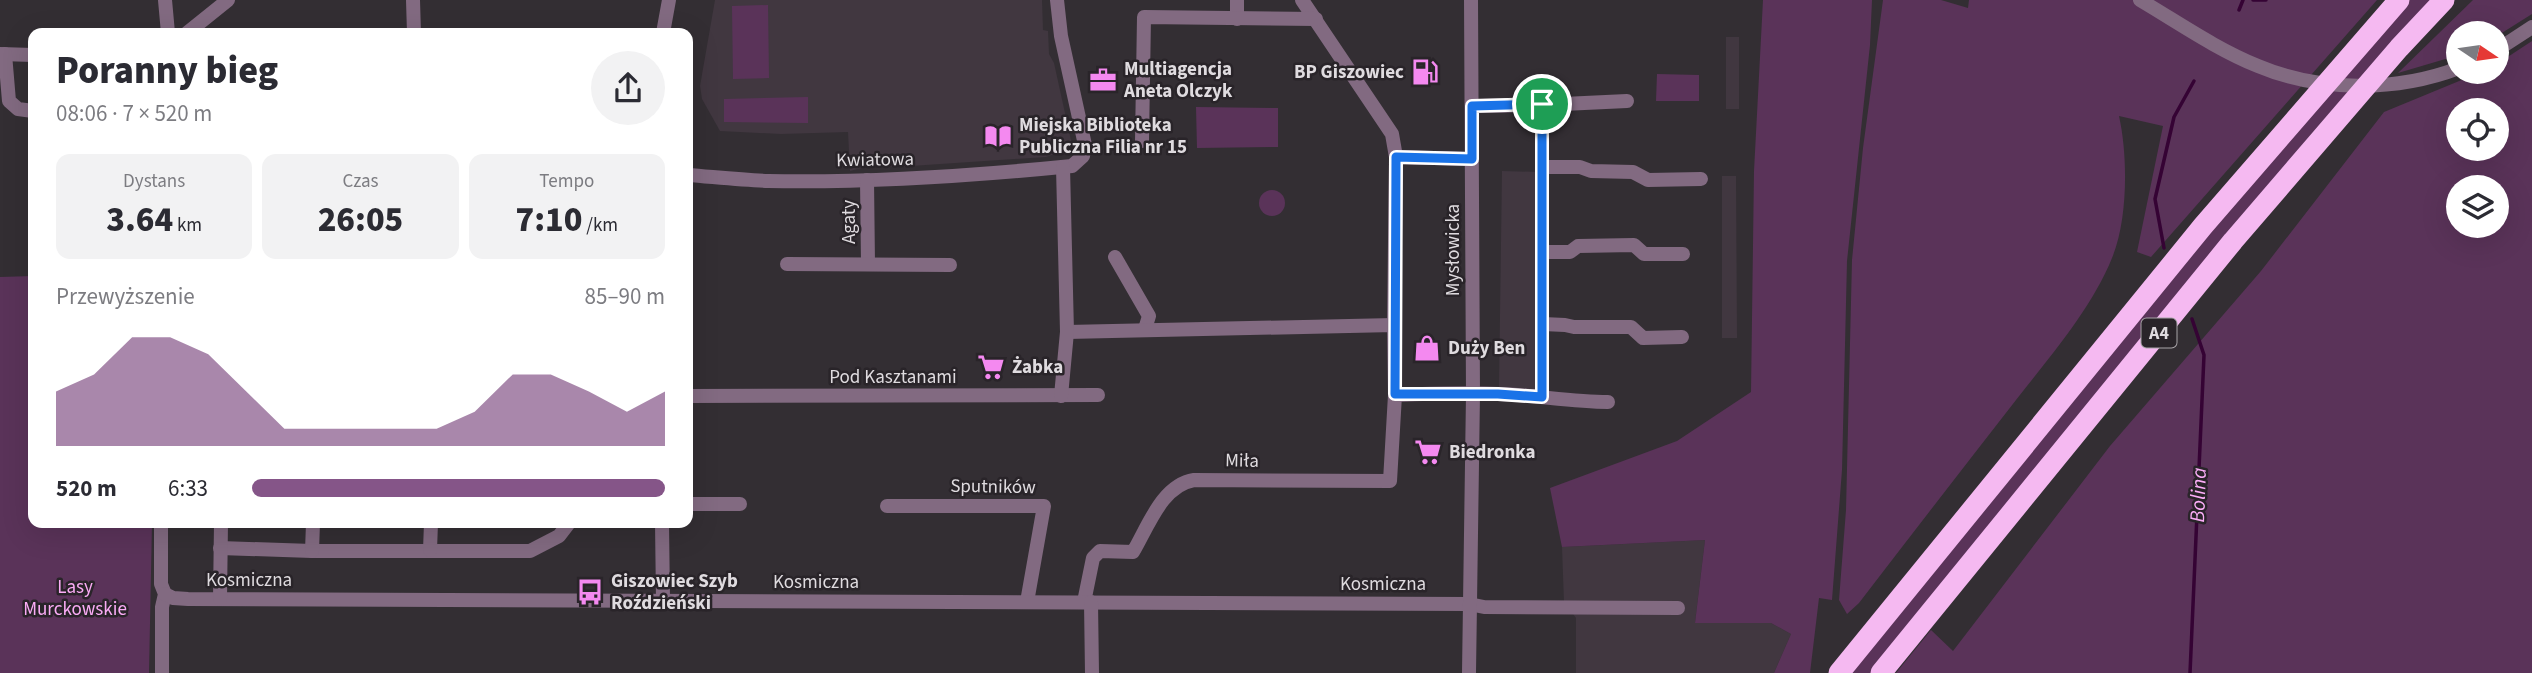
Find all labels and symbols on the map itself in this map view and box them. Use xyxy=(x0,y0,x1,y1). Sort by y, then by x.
north arrow xyxy=(2446,21,2510,84)
place label: Multiagencja Aneta Olczyk xyxy=(1123,56,1233,105)
fuel station icon: BP Giszowiec xyxy=(1410,57,1440,87)
place label: BP Giszowiec xyxy=(1294,59,1404,86)
office icon: Multiagencja Aneta Olczyk xyxy=(1088,65,1118,95)
pin xyxy=(1512,74,1572,134)
place label: Miejska Biblioteka Publiczna Filia nr 15 xyxy=(1019,112,1187,161)
library icon: Miejska Biblioteka Publiczna Filia nr 15 xyxy=(983,121,1013,151)
street label: Kwiatowa xyxy=(836,146,914,174)
street label: Agaty xyxy=(836,200,863,244)
street label: Mysłowicka xyxy=(1440,204,1467,296)
road number: A4 xyxy=(2142,318,2176,348)
shop icon: Duży Ben xyxy=(1412,333,1442,363)
place label: Duży Ben xyxy=(1448,335,1525,362)
supermarket icon: Żabka xyxy=(976,352,1006,382)
place label: Żabka xyxy=(1012,354,1063,381)
street label: Pod Kasztanami xyxy=(829,364,957,391)
supermarket icon: Biedronka xyxy=(1413,437,1443,467)
place label: Biedronka xyxy=(1449,439,1536,466)
street label: Miła xyxy=(1225,447,1259,475)
water label: Bolina xyxy=(2182,467,2214,523)
street label: Sputników xyxy=(950,473,1036,501)
street label: Kosmiczna xyxy=(206,567,292,594)
place label: Giszowiec Szyb Roździeński xyxy=(611,568,738,617)
street label: Kosmiczna xyxy=(773,569,859,596)
street label: Kosmiczna xyxy=(1340,571,1426,598)
park label: Lasy Murckowskie xyxy=(23,574,127,623)
bus stop icon: Giszowiec Szyb Roździeński xyxy=(575,577,605,607)

